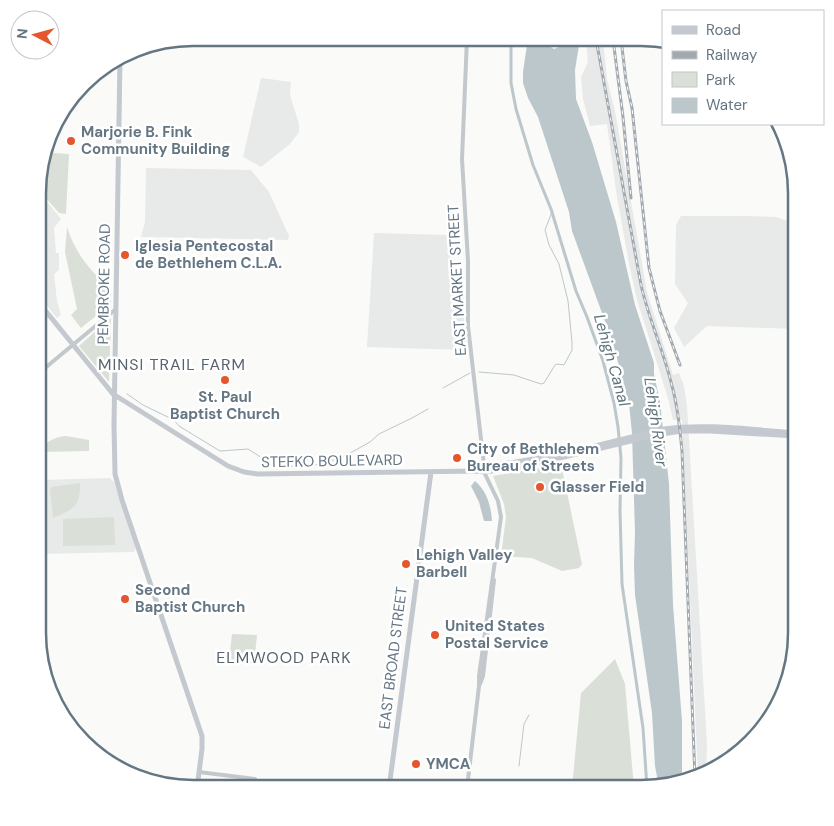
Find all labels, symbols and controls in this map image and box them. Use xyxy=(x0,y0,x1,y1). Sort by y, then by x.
north arrow xyxy=(10,10,60,60)
legend xyxy=(662,10,824,125)
text: Road xyxy=(706,20,741,40)
text: N xyxy=(13,28,32,40)
text: Railway xyxy=(706,45,758,65)
text: Park xyxy=(706,70,736,90)
text: Water xyxy=(706,95,748,115)
place label: Marjorie B. Fink Community Building xyxy=(81,122,230,159)
marker: Marjorie B. Fink Community Building xyxy=(65,135,77,147)
street label: EAST MARKET STREET xyxy=(443,204,471,356)
street label: PEMBROKE ROAD xyxy=(93,224,115,344)
place label: Iglesia Pentecostal de Bethlehem C.L.A. xyxy=(135,236,282,273)
marker: Iglesia Pentecostal de Bethlehem C.L.A. xyxy=(119,249,131,261)
water label: Lehigh Canal xyxy=(589,312,635,409)
district label: MINSI TRAIL FARM xyxy=(98,354,246,375)
marker: St. Paul Baptist Church xyxy=(219,374,231,386)
water label: Lehigh River xyxy=(639,376,673,469)
place label: St. Paul Baptist Church xyxy=(170,387,280,424)
place label: City of Bethlehem Bureau of Streets xyxy=(467,439,599,476)
street label: STEFKO BOULEVARD xyxy=(261,450,403,472)
marker: City of Bethlehem Bureau of Streets xyxy=(451,452,463,464)
place label: Glasser Field xyxy=(550,477,644,497)
marker: Glasser Field xyxy=(534,481,546,493)
place label: Lehigh Valley Barbell xyxy=(416,545,512,582)
marker: Lehigh Valley Barbell xyxy=(400,558,412,570)
place label: Second Baptist Church xyxy=(135,580,245,617)
street label: EAST BROAD STREET xyxy=(374,586,412,730)
marker: Second Baptist Church xyxy=(119,593,131,605)
place label: United States Postal Service xyxy=(445,616,549,653)
marker: United States Postal Service xyxy=(429,629,441,641)
district label: ELMWOOD PARK xyxy=(216,647,352,668)
place label: YMCA xyxy=(426,754,471,774)
marker: YMCA xyxy=(410,758,422,770)

